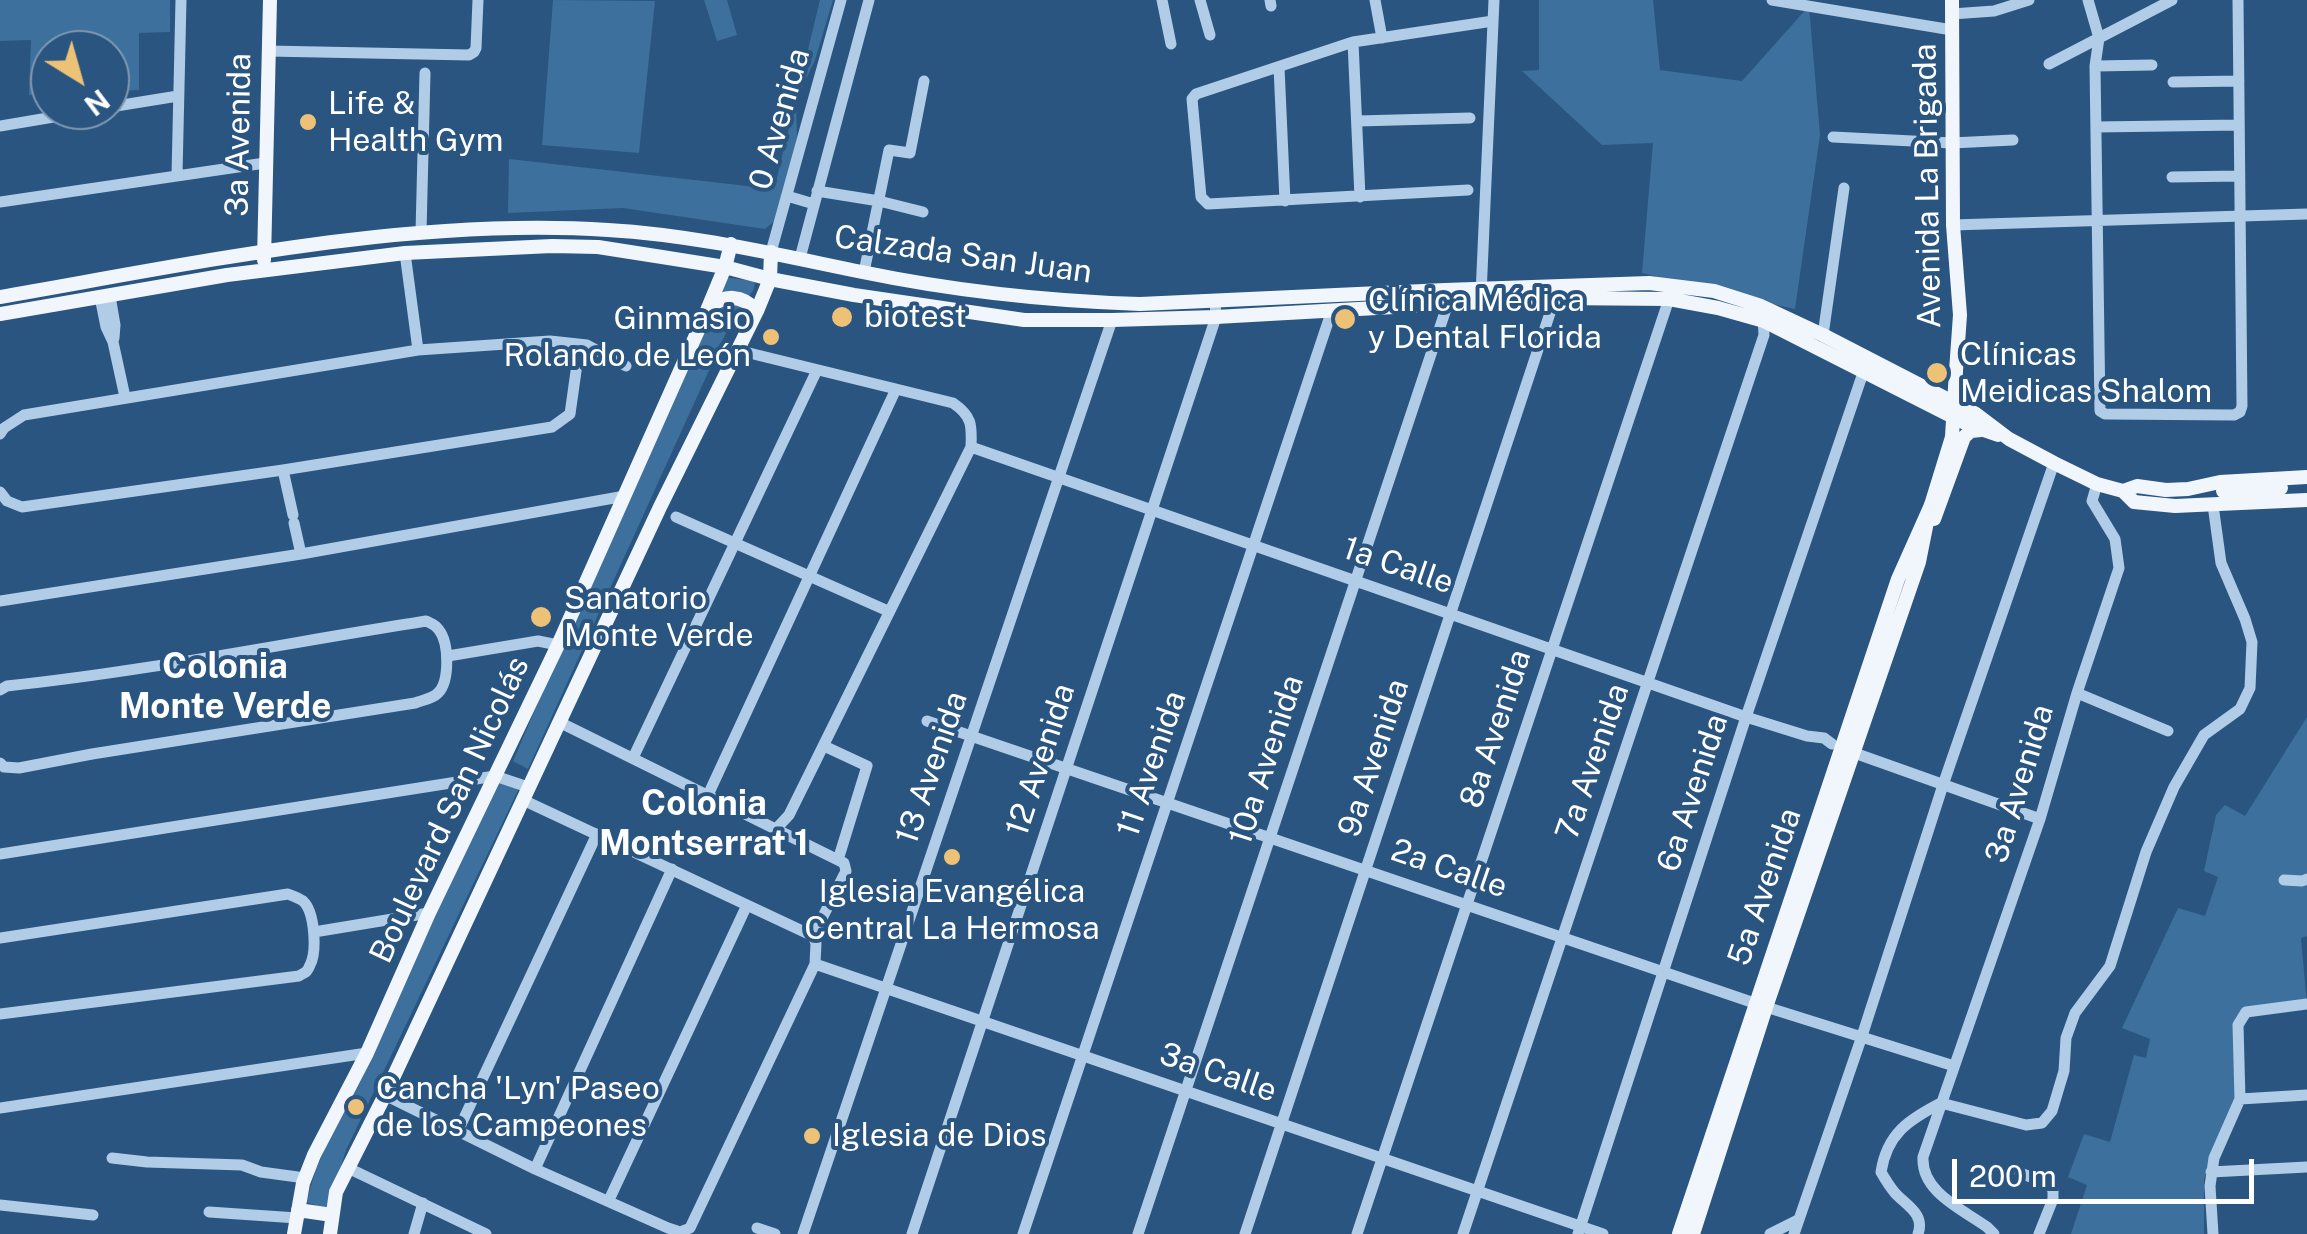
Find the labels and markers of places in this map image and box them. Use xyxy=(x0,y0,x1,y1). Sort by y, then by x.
place label: Life & Health Gym xyxy=(328,85,503,160)
marker: Life & Health Gym xyxy=(297,111,319,133)
place label: Clínica Médica y Dental Florida xyxy=(1368,282,1602,357)
place label: biotest xyxy=(864,298,967,336)
place label: Ginmasio Rolando de León xyxy=(504,300,751,375)
marker: biotest xyxy=(829,304,855,330)
marker: Clínica Médica y Dental Florida xyxy=(1332,306,1358,332)
marker: Ginmasio Rolando de León xyxy=(760,326,782,348)
place label: Clínicas Meidicas Shalom xyxy=(1960,336,2212,411)
marker: Clínicas Meidicas Shalom xyxy=(1924,360,1950,386)
place label: Sanatorio Monte Verde xyxy=(564,580,754,655)
marker: Sanatorio Monte Verde xyxy=(528,604,554,630)
marker: Iglesia Evangélica Central La Hermosa xyxy=(941,846,963,868)
place label: Iglesia Evangélica Central La Hermosa xyxy=(804,873,1100,948)
place label: Cancha 'Lyn' Paseo de los Campeones xyxy=(376,1070,660,1145)
marker: Cancha 'Lyn' Paseo de los Campeones xyxy=(345,1096,367,1118)
place label: Iglesia de Dios xyxy=(832,1117,1047,1155)
marker: Iglesia de Dios xyxy=(801,1125,823,1147)

